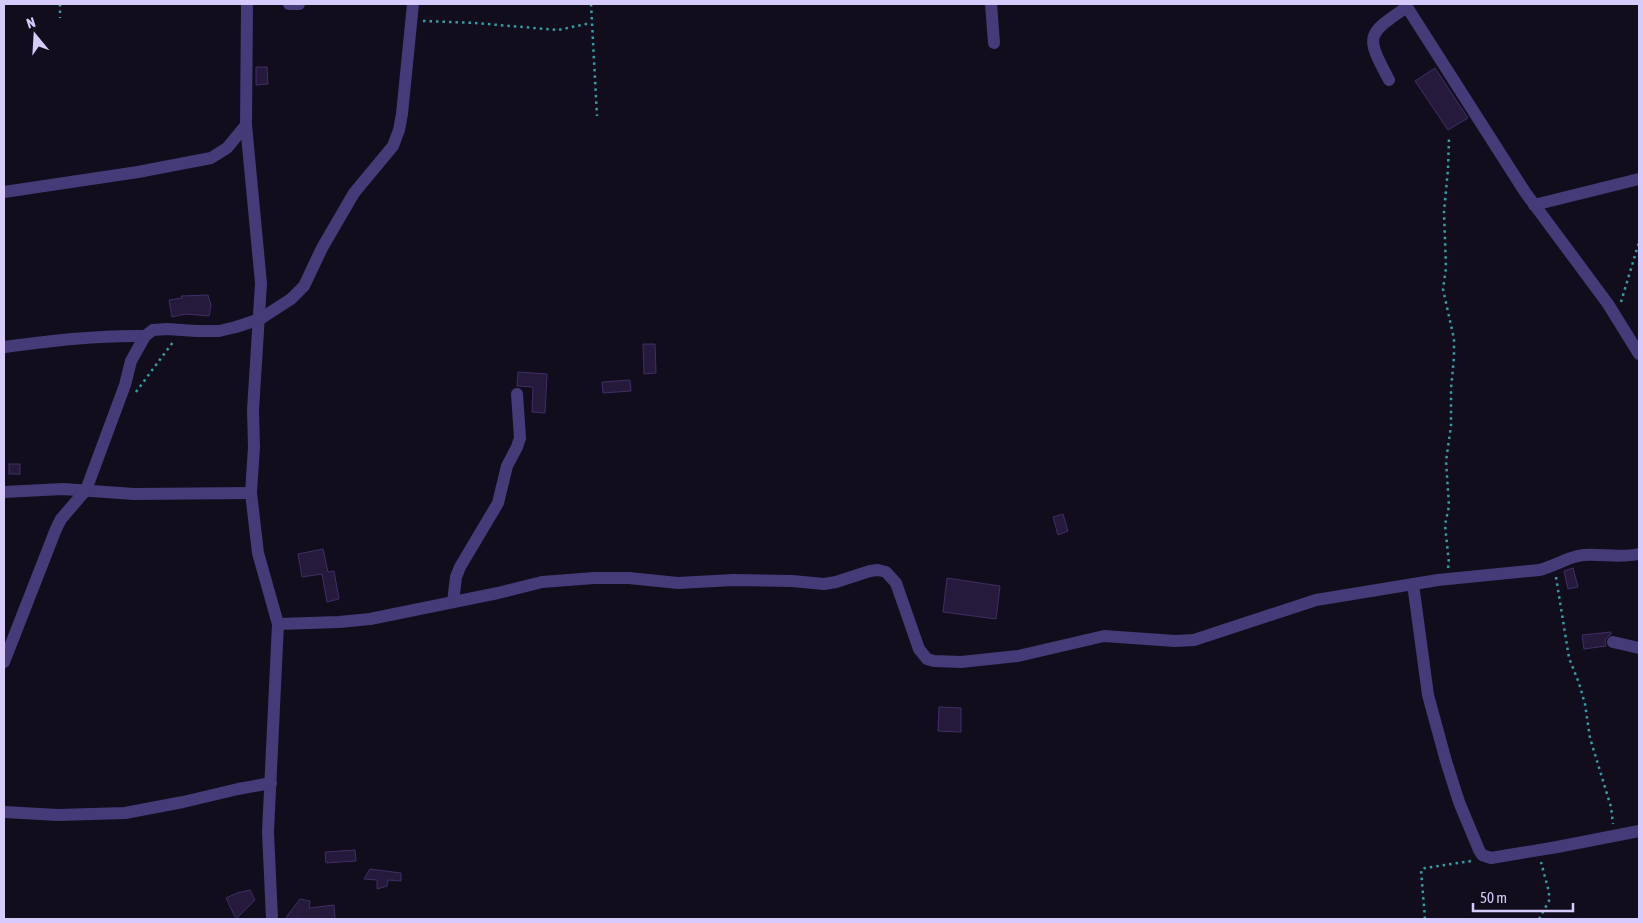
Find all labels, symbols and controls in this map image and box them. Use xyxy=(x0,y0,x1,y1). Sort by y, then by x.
north arrow xyxy=(10,10,60,60)
text: N xyxy=(25,14,37,32)
scale bar xyxy=(1473,880,1573,912)
text: 50 m xyxy=(1480,889,1507,906)

